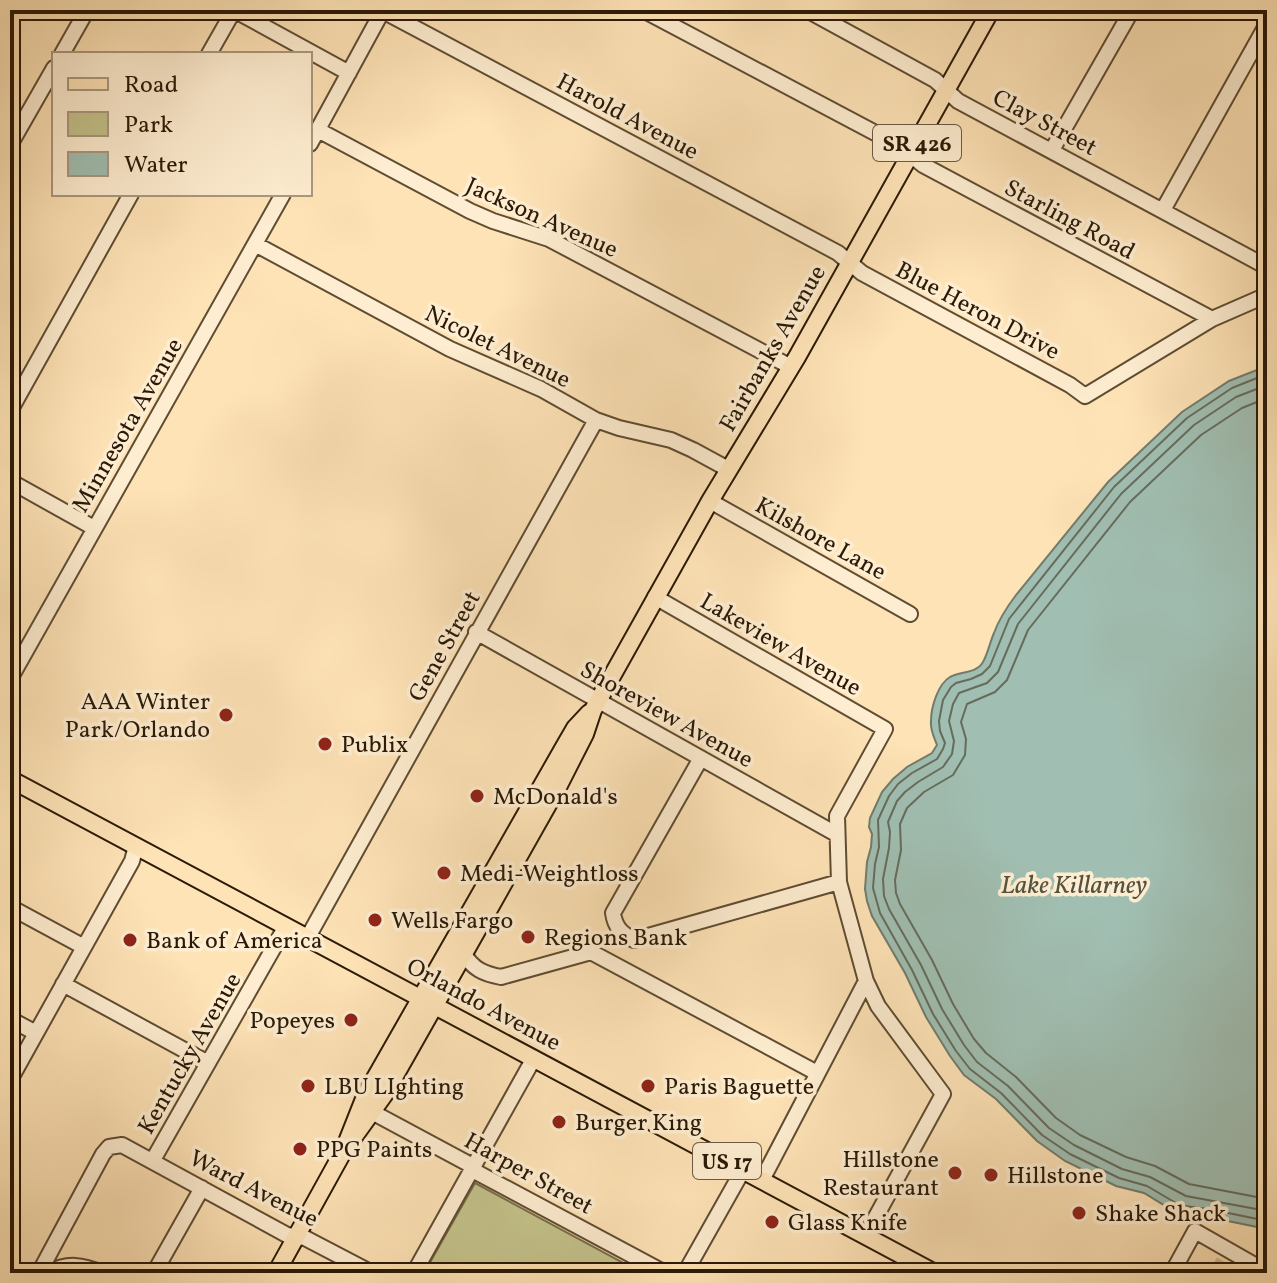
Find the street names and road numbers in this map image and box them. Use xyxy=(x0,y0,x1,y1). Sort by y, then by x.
street label: Harold Avenue xyxy=(550,66,704,170)
street label: Clay Street xyxy=(986,82,1102,166)
road number: SR 426 xyxy=(873,125,961,161)
street label: Jackson Avenue xyxy=(459,170,623,268)
street label: Starling Road xyxy=(998,172,1140,270)
street label: Blue Heron Drive xyxy=(889,254,1065,369)
street label: Fairbanks Avenue xyxy=(712,259,835,439)
street label: Nicolet Avenue xyxy=(418,298,576,398)
street label: Minnesota Avenue xyxy=(65,332,193,520)
street label: Kilshore Lane xyxy=(748,490,892,590)
street label: Gene Street xyxy=(401,585,490,709)
street label: Lakeview Avenue xyxy=(693,586,867,706)
street label: Shoreview Avenue xyxy=(573,654,759,778)
street label: Orlando Avenue xyxy=(400,951,566,1061)
street label: Kentucky Avenue xyxy=(131,967,251,1141)
street label: Harper Street xyxy=(457,1125,599,1224)
street label: Ward Avenue xyxy=(182,1143,324,1237)
road number: US 17 xyxy=(693,1143,761,1179)

